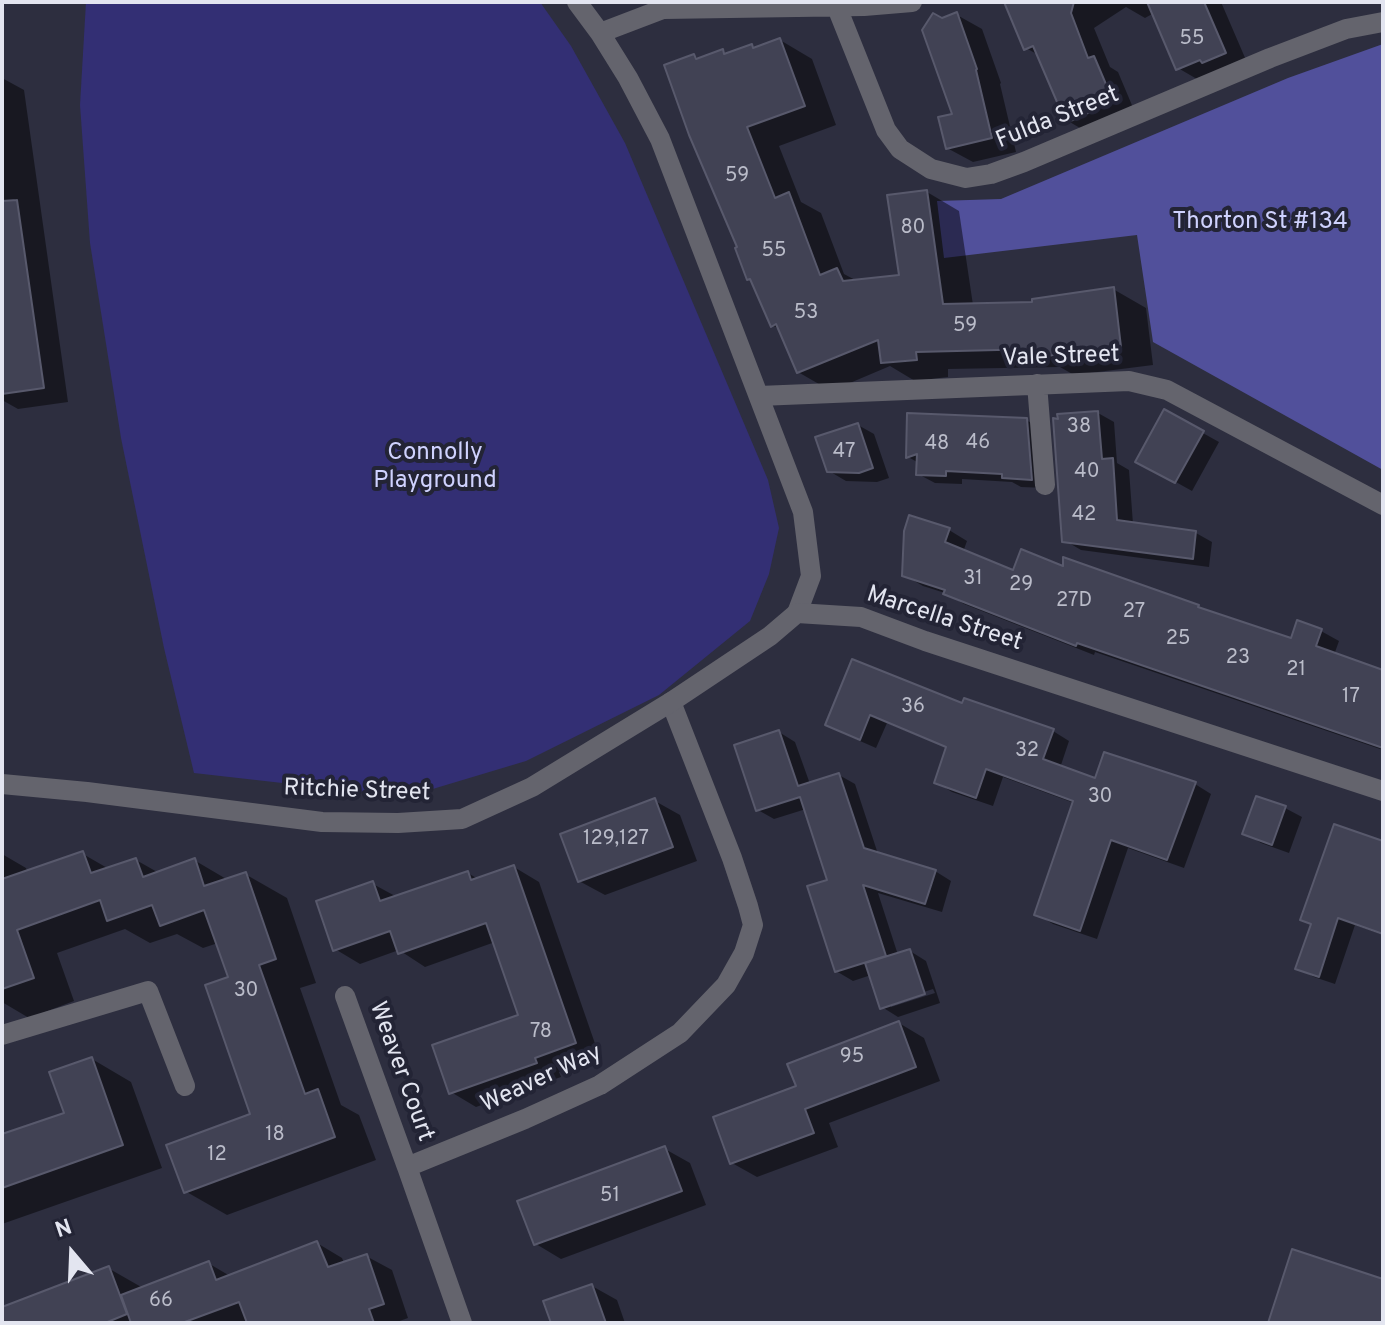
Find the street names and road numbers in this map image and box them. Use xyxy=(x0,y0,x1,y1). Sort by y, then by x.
street label: Fulda Street xyxy=(992,81,1124,157)
street label: Vale Street xyxy=(1002,342,1120,374)
street label: Marcella Street xyxy=(862,581,1026,659)
street label: Ritchie Street xyxy=(283,775,431,809)
street label: Weaver Court xyxy=(361,998,439,1146)
street label: Weaver Way xyxy=(477,1039,607,1121)

